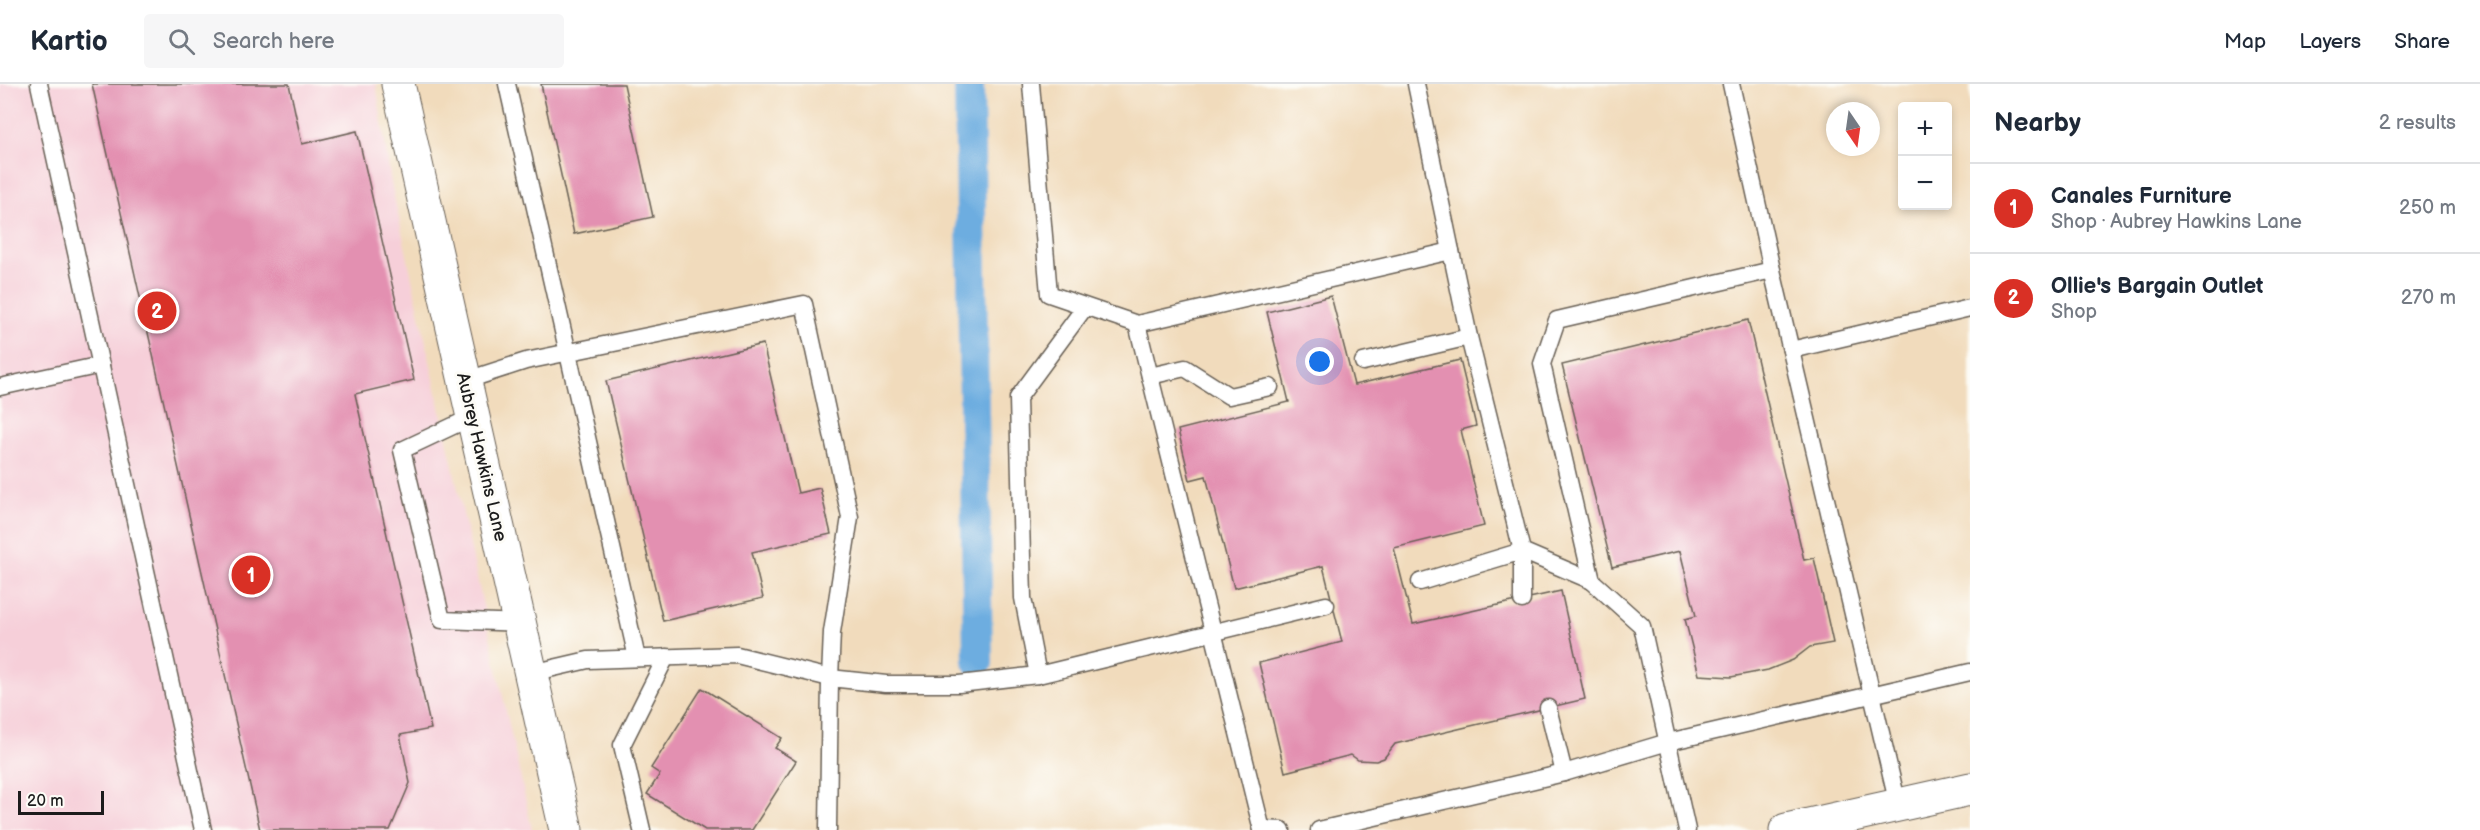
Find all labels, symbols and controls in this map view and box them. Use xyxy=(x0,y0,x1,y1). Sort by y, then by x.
search box xyxy=(144,14,564,68)
text: Kartio xyxy=(30,25,108,58)
icon: search xyxy=(165,25,198,58)
text: Search here xyxy=(213,28,335,55)
text: Map xyxy=(2224,29,2266,54)
text: Layers xyxy=(2299,29,2361,54)
text: Share xyxy=(2394,29,2450,54)
north arrow xyxy=(1826,102,1880,156)
map controls xyxy=(1898,102,1952,210)
button: + xyxy=(1898,102,1952,156)
text: Nearby xyxy=(1994,108,2081,139)
text: 2 results xyxy=(2379,111,2456,135)
button: − xyxy=(1898,156,1952,210)
text: Canales Furniture xyxy=(2051,183,2232,210)
text: 1 xyxy=(2009,196,2018,220)
text: 250 m xyxy=(2399,196,2456,220)
text: Shop · Aubrey Hawkins Lane xyxy=(2051,210,2302,234)
text: Ollie's Bargain Outlet xyxy=(2051,273,2263,300)
text: 2 xyxy=(2008,286,2019,310)
text: 270 m xyxy=(2401,286,2456,310)
pin: 2 xyxy=(138,288,176,334)
text: Shop xyxy=(2051,300,2097,324)
your location xyxy=(1305,347,1334,376)
street label: Aubrey Hawkins Lane xyxy=(452,371,511,544)
pin: 1 xyxy=(232,552,270,598)
scale bar xyxy=(18,788,104,816)
text: 20 m xyxy=(27,792,63,811)

